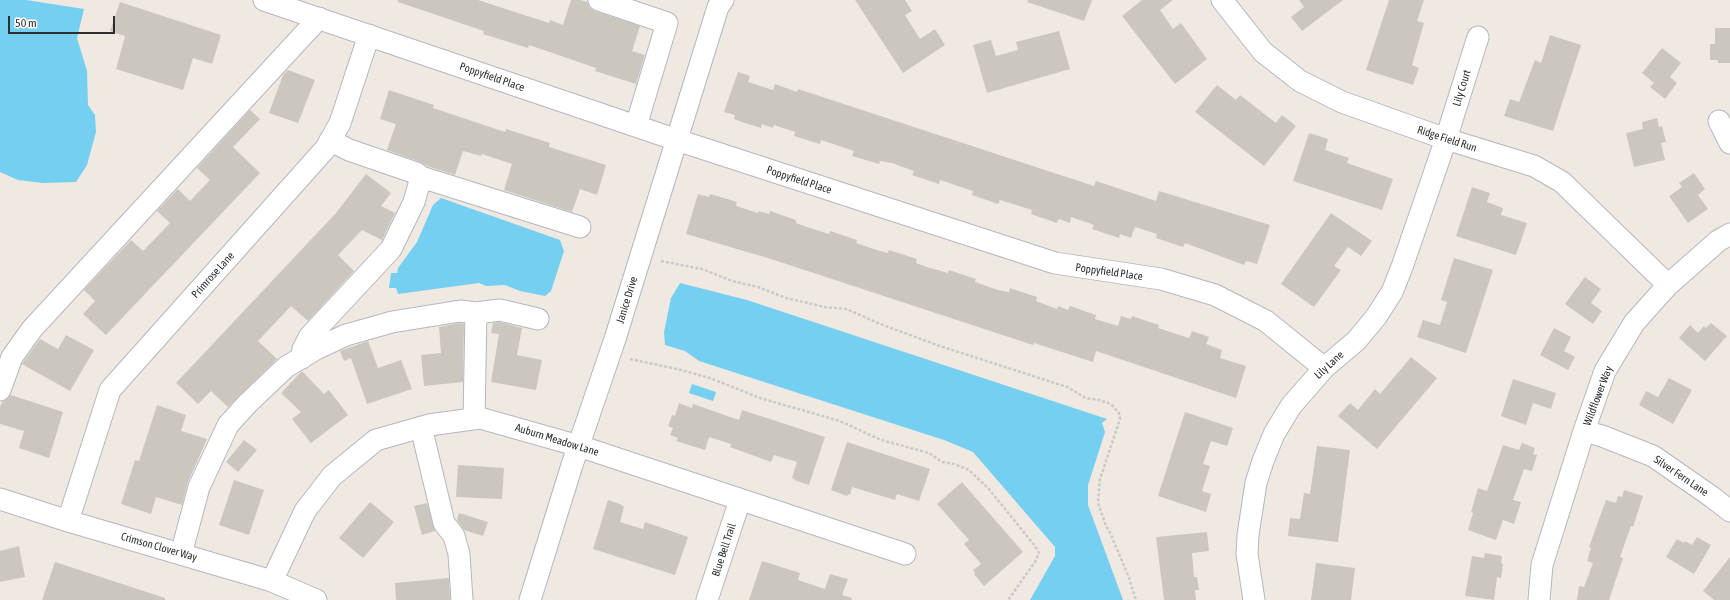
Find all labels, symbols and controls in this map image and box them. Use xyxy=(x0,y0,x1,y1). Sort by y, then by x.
scale bar xyxy=(10,8,117,34)
text: 50 m xyxy=(15,16,37,30)
street label: Poppyfield Place xyxy=(458,60,526,94)
street label: Lily Court xyxy=(1450,68,1474,108)
street label: Ridge Field Run xyxy=(1416,123,1478,155)
street label: Poppyfield Place xyxy=(765,163,833,197)
street label: Primrose Lane xyxy=(189,249,237,301)
street label: Poppyfield Place xyxy=(1074,261,1144,283)
street label: Janice Drive xyxy=(614,275,640,325)
street label: Lily Lane xyxy=(1312,348,1346,382)
street label: Wildflower Way xyxy=(1581,364,1615,428)
street label: Auburn Meadow Lane xyxy=(514,421,600,459)
street label: Silver Fern Lane xyxy=(1651,453,1711,499)
street label: Blue Bell Trail xyxy=(709,522,739,578)
street label: Crimson Clover Way xyxy=(119,530,199,564)

